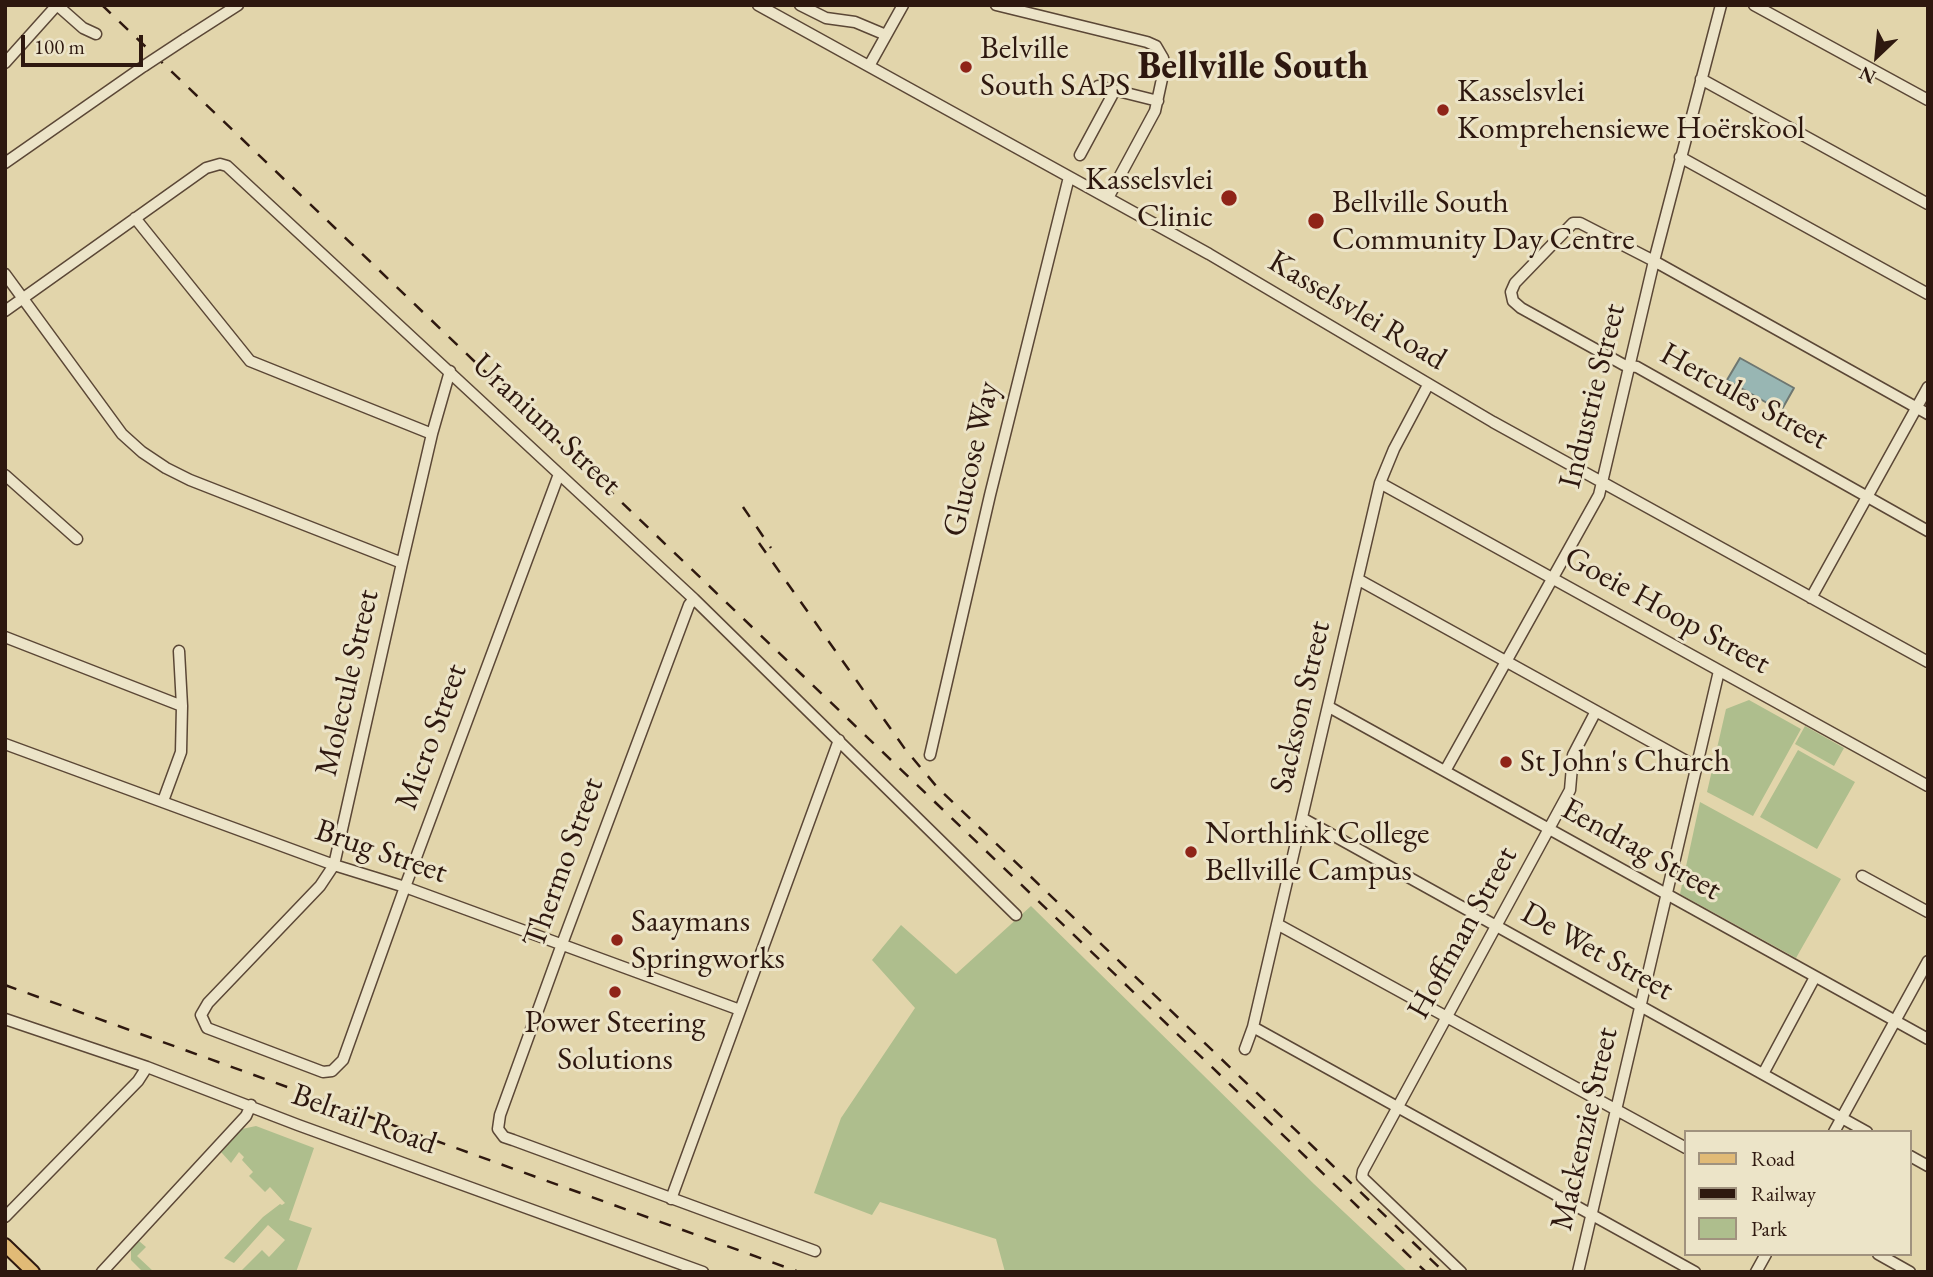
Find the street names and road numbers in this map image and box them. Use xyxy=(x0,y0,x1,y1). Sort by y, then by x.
street label: Kasselsvlei Road xyxy=(1261,243,1453,379)
street label: Industrie Street xyxy=(1552,300,1634,492)
street label: Hercules Street xyxy=(1653,335,1835,459)
street label: Uranium Street xyxy=(463,346,629,504)
street label: Glucose Way xyxy=(936,378,1008,540)
street label: Goeie Hoop Street xyxy=(1557,539,1777,683)
street label: Molecule Street xyxy=(308,586,388,780)
street label: Sackson Street xyxy=(1263,617,1339,797)
street label: Micro Street xyxy=(388,659,476,815)
street label: Thermo Street xyxy=(515,773,613,953)
street label: Eendrag Street xyxy=(1554,790,1728,910)
street label: Brug Street xyxy=(310,812,452,892)
street label: Hoffman Street xyxy=(1400,840,1526,1026)
street label: De Wet Street xyxy=(1514,894,1680,1010)
street label: Mackenzie Street xyxy=(1543,1024,1627,1234)
street label: Belrail Road xyxy=(286,1076,442,1164)

